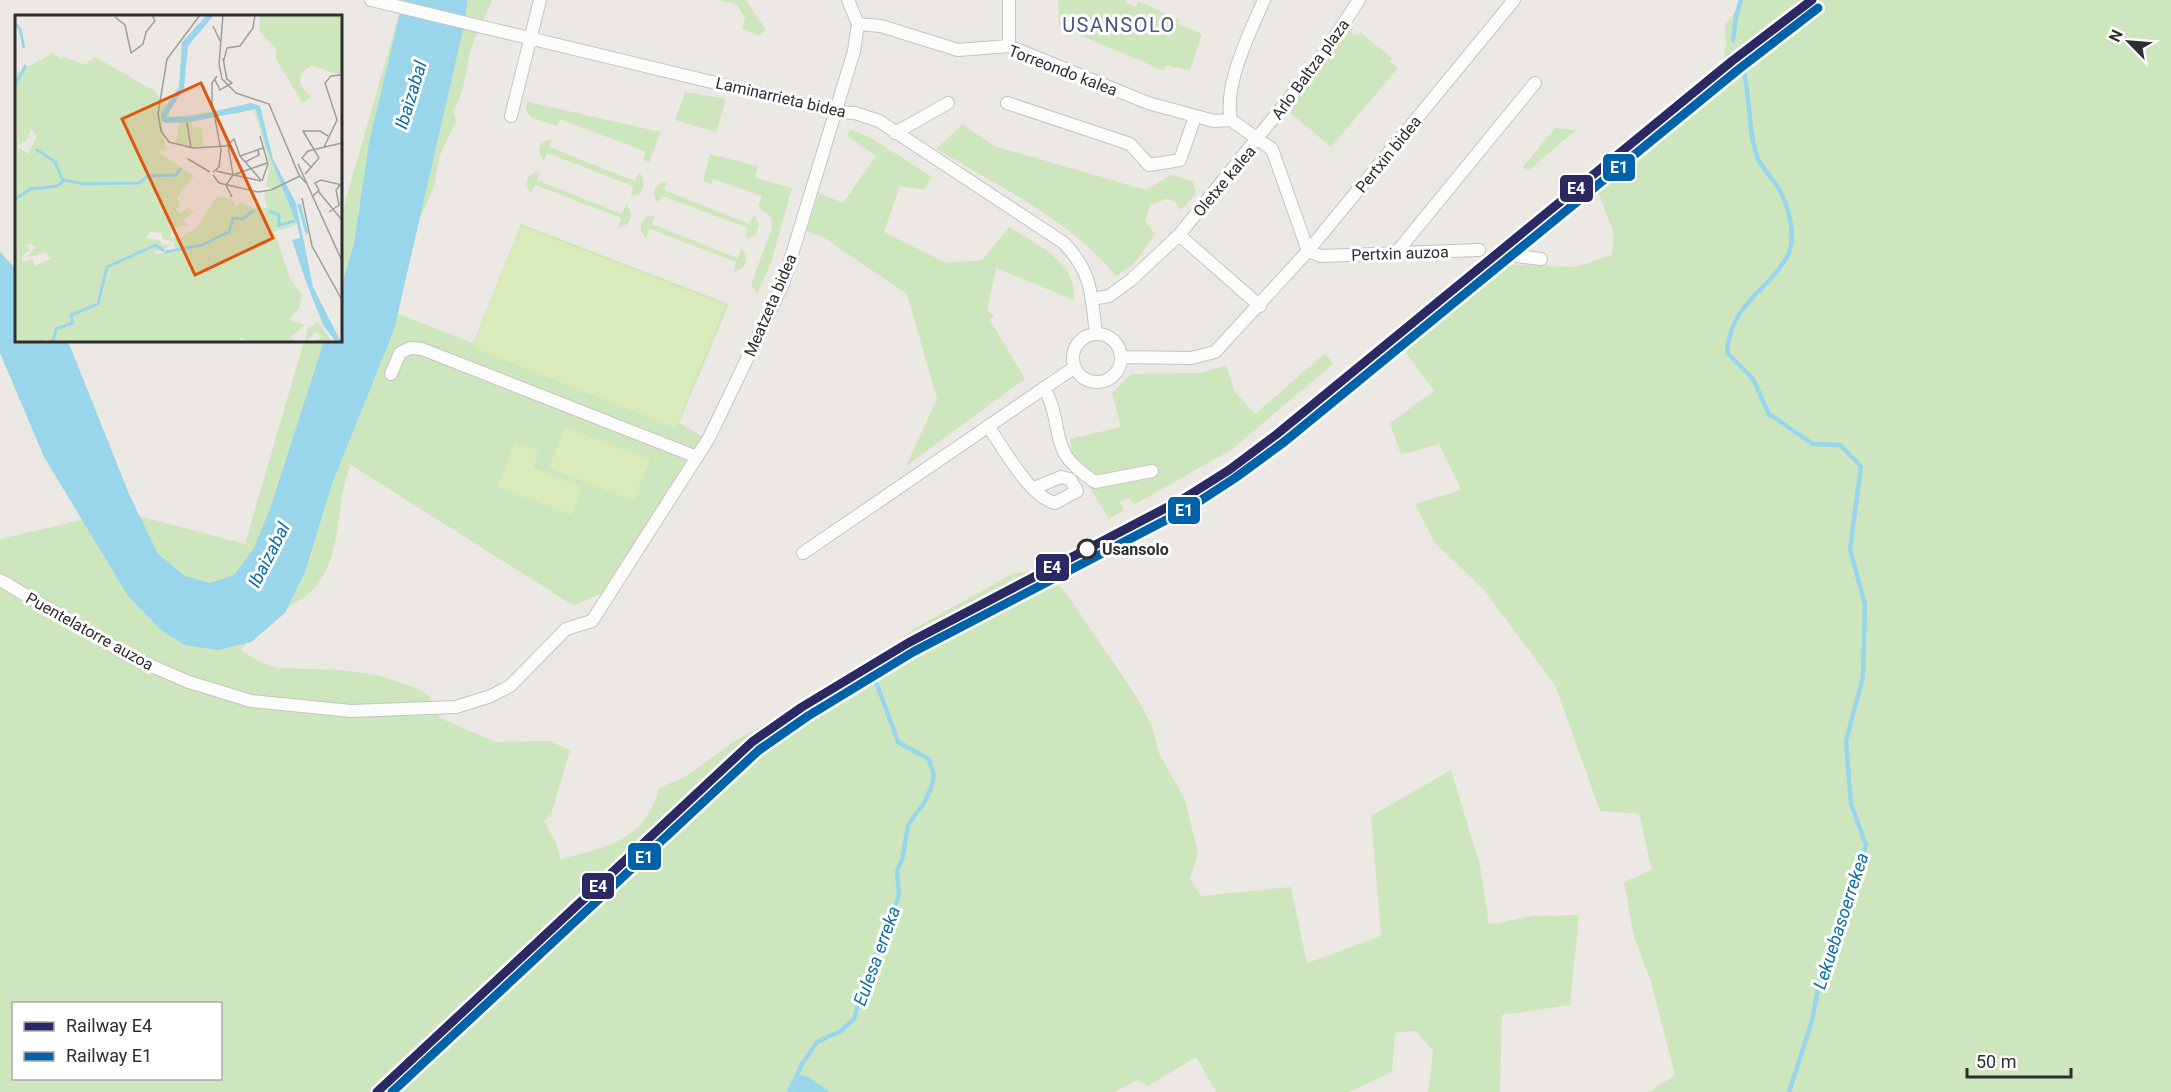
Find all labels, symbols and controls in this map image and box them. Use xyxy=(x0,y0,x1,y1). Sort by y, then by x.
north arrow xyxy=(2099,12,2159,72)
district label: USANSOLO xyxy=(1062,13,1176,37)
inset map xyxy=(15,15,342,342)
street label: Arlo Baltza plaza xyxy=(1268,15,1353,123)
text: N xyxy=(2105,27,2127,45)
street label: Torreondo kalea xyxy=(1006,41,1120,100)
water label: Ibaizabal xyxy=(390,58,431,131)
street label: Laminarrieta bidea xyxy=(714,73,848,122)
street label: Pertxin bidea xyxy=(1352,112,1425,197)
street label: Oletxe kalea xyxy=(1189,142,1260,221)
line badge: E1 xyxy=(1602,153,1636,182)
text: E1 xyxy=(1610,158,1628,177)
line badge: E4 xyxy=(1559,174,1594,203)
text: E4 xyxy=(1567,179,1585,198)
street label: Pertxin auzoa xyxy=(1351,242,1449,265)
street label: Meatzeta bidea xyxy=(740,251,801,359)
line badge: E1 xyxy=(1167,496,1201,525)
text: E1 xyxy=(1175,501,1193,520)
water label: Ibaizabal xyxy=(243,518,294,591)
marker: Usansolo xyxy=(1077,539,1097,559)
place label: Usansolo xyxy=(1102,540,1169,559)
line badge: E4 xyxy=(1035,553,1070,582)
text: E4 xyxy=(1043,558,1061,577)
street label: Puentelatorre auzoa xyxy=(23,588,157,674)
line badge: E1 xyxy=(627,842,662,871)
text: E1 xyxy=(635,848,653,867)
water label: Lekuebasoerrekea xyxy=(1809,850,1872,992)
line badge: E4 xyxy=(581,872,615,900)
text: E4 xyxy=(589,877,607,896)
water label: Eulesa erreka xyxy=(849,903,904,1008)
legend xyxy=(12,1002,222,1080)
text: Railway E4 xyxy=(66,1015,152,1036)
scale bar xyxy=(1967,1041,2070,1079)
text: Railway E1 xyxy=(66,1045,152,1066)
text: 50 m xyxy=(1976,1051,2016,1072)

